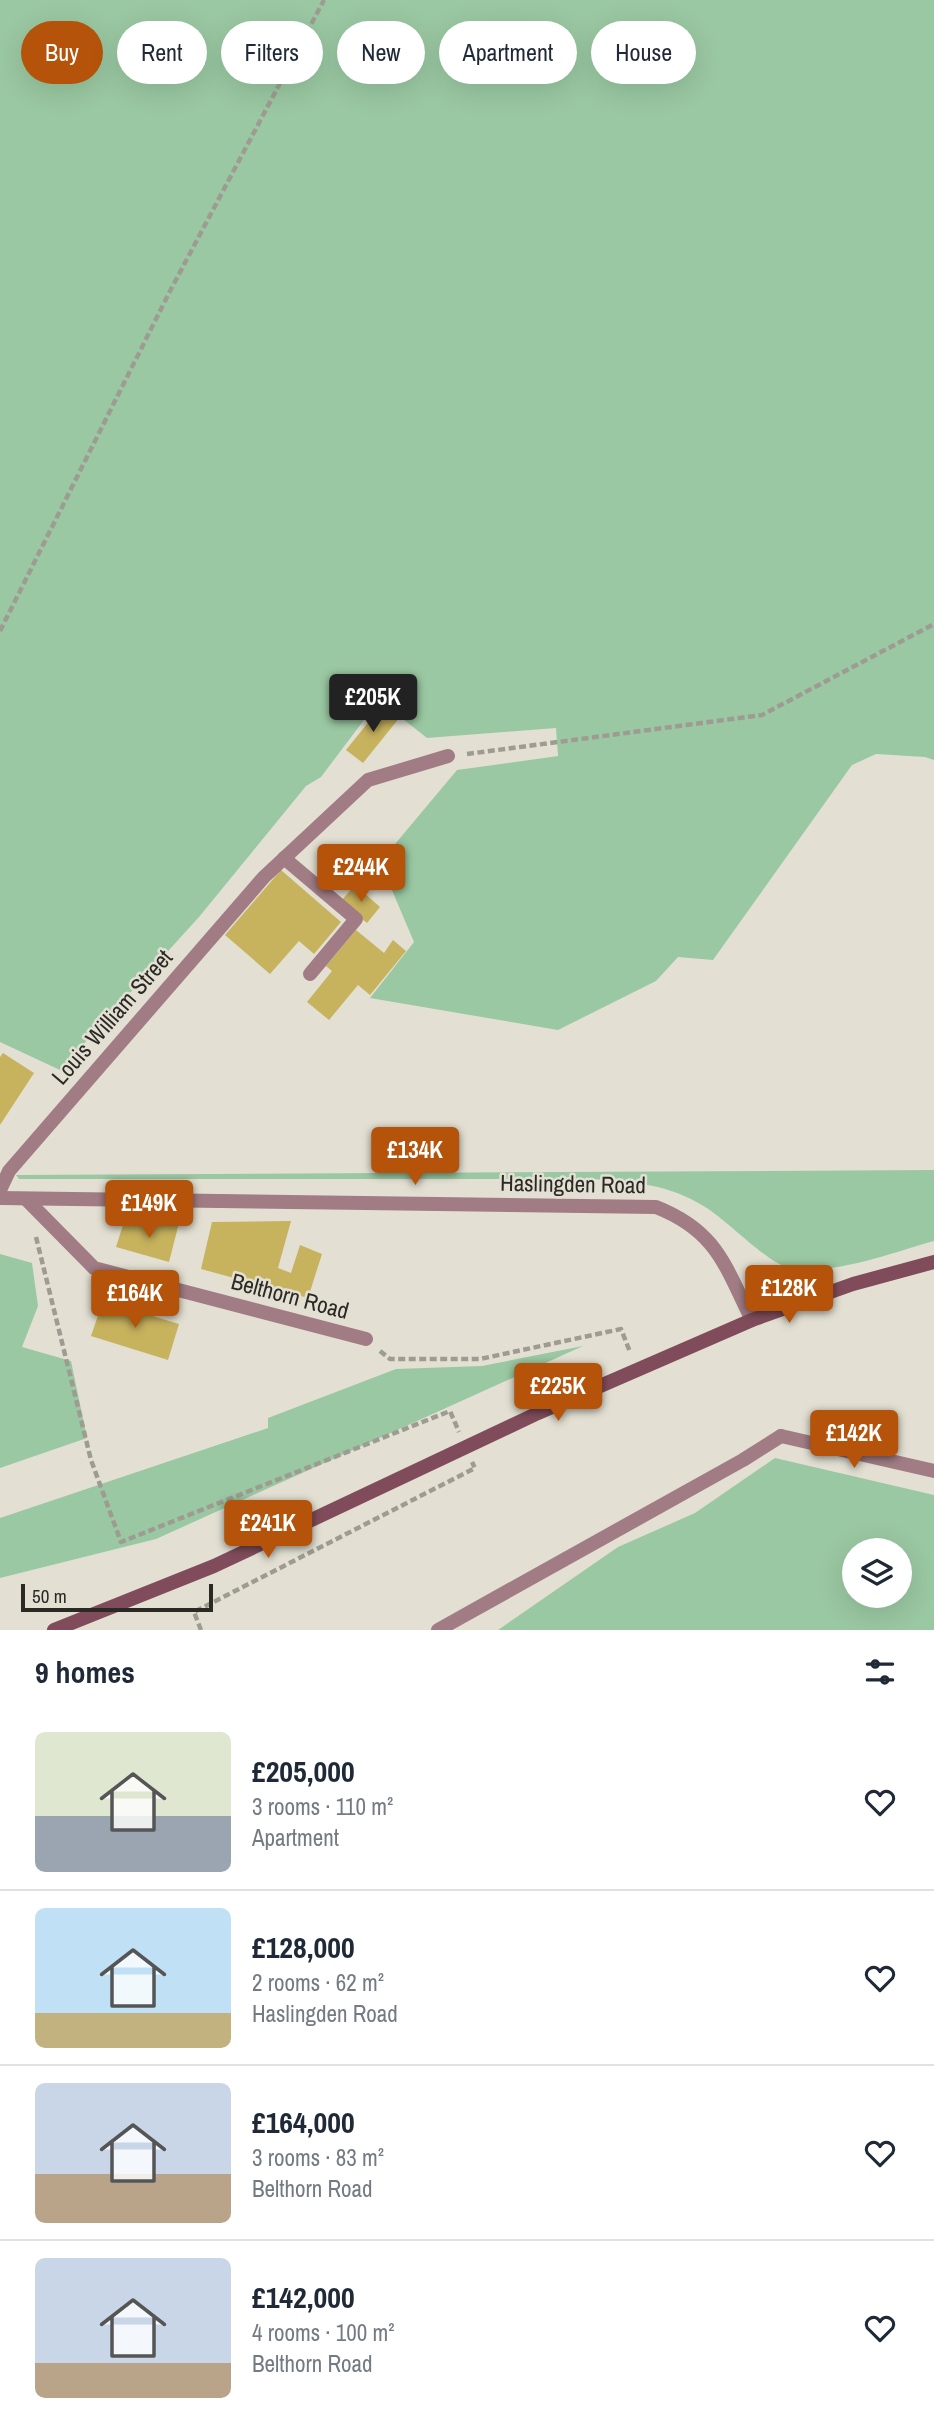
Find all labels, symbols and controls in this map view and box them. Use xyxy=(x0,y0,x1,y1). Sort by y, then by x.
chip: Buy xyxy=(21,21,103,84)
chip: Rent xyxy=(117,21,207,84)
chip: Filters xyxy=(221,21,323,84)
chip: New xyxy=(337,21,425,84)
chip: Apartment xyxy=(439,21,577,84)
chip: House xyxy=(591,21,696,84)
pin: £205K xyxy=(324,674,422,734)
text: £205K xyxy=(345,681,401,712)
pin: £244K xyxy=(312,844,410,904)
text: £244K xyxy=(333,851,389,882)
street label: Louis William Street xyxy=(44,942,179,1091)
pin: £134K xyxy=(366,1128,464,1187)
text: £134K xyxy=(387,1134,443,1165)
street label: Haslingden Road xyxy=(500,1167,646,1200)
pin: £149K xyxy=(100,1180,198,1240)
text: £149K xyxy=(121,1187,177,1218)
street label: Belthorn Road xyxy=(228,1265,352,1326)
pin: £128K xyxy=(740,1266,838,1325)
pin: £164K xyxy=(86,1270,184,1330)
text: £128K xyxy=(761,1272,817,1303)
text: £164K xyxy=(107,1277,163,1308)
pin: £225K xyxy=(509,1364,607,1423)
text: £225K xyxy=(530,1370,586,1401)
pin: £142K xyxy=(805,1410,903,1470)
text: £142K xyxy=(826,1417,882,1448)
pin: £241K xyxy=(219,1500,317,1560)
text: £241K xyxy=(240,1507,296,1538)
map controls xyxy=(842,1538,912,1608)
button: layers xyxy=(842,1538,912,1608)
scale bar xyxy=(21,1581,214,1613)
text: 50 m xyxy=(32,1583,67,1609)
text: 9 homes xyxy=(35,1652,135,1692)
icon: filters xyxy=(861,1653,899,1691)
text: £205,000 xyxy=(252,1751,355,1791)
icon: home xyxy=(91,1760,175,1844)
icon: heart xyxy=(861,1783,899,1821)
text: 3 rooms · 110 m² xyxy=(252,1791,393,1822)
text: Apartment xyxy=(252,1822,339,1853)
text: £128,000 xyxy=(252,1927,355,1967)
icon: home xyxy=(91,1936,175,2020)
icon: heart xyxy=(861,1959,899,1997)
text: 2 rooms · 62 m² xyxy=(252,1967,384,1998)
text: Haslingden Road xyxy=(252,1998,398,2029)
text: £164,000 xyxy=(252,2102,355,2142)
icon: home xyxy=(91,2111,175,2195)
icon: heart xyxy=(861,2134,899,2172)
text: 3 rooms · 83 m² xyxy=(252,2142,384,2173)
text: Belthorn Road xyxy=(252,2173,373,2204)
text: £142,000 xyxy=(252,2277,355,2317)
icon: home xyxy=(91,2286,175,2370)
icon: heart xyxy=(861,2309,899,2347)
text: 4 rooms · 100 m² xyxy=(252,2317,395,2348)
text: Belthorn Road xyxy=(252,2348,373,2379)

